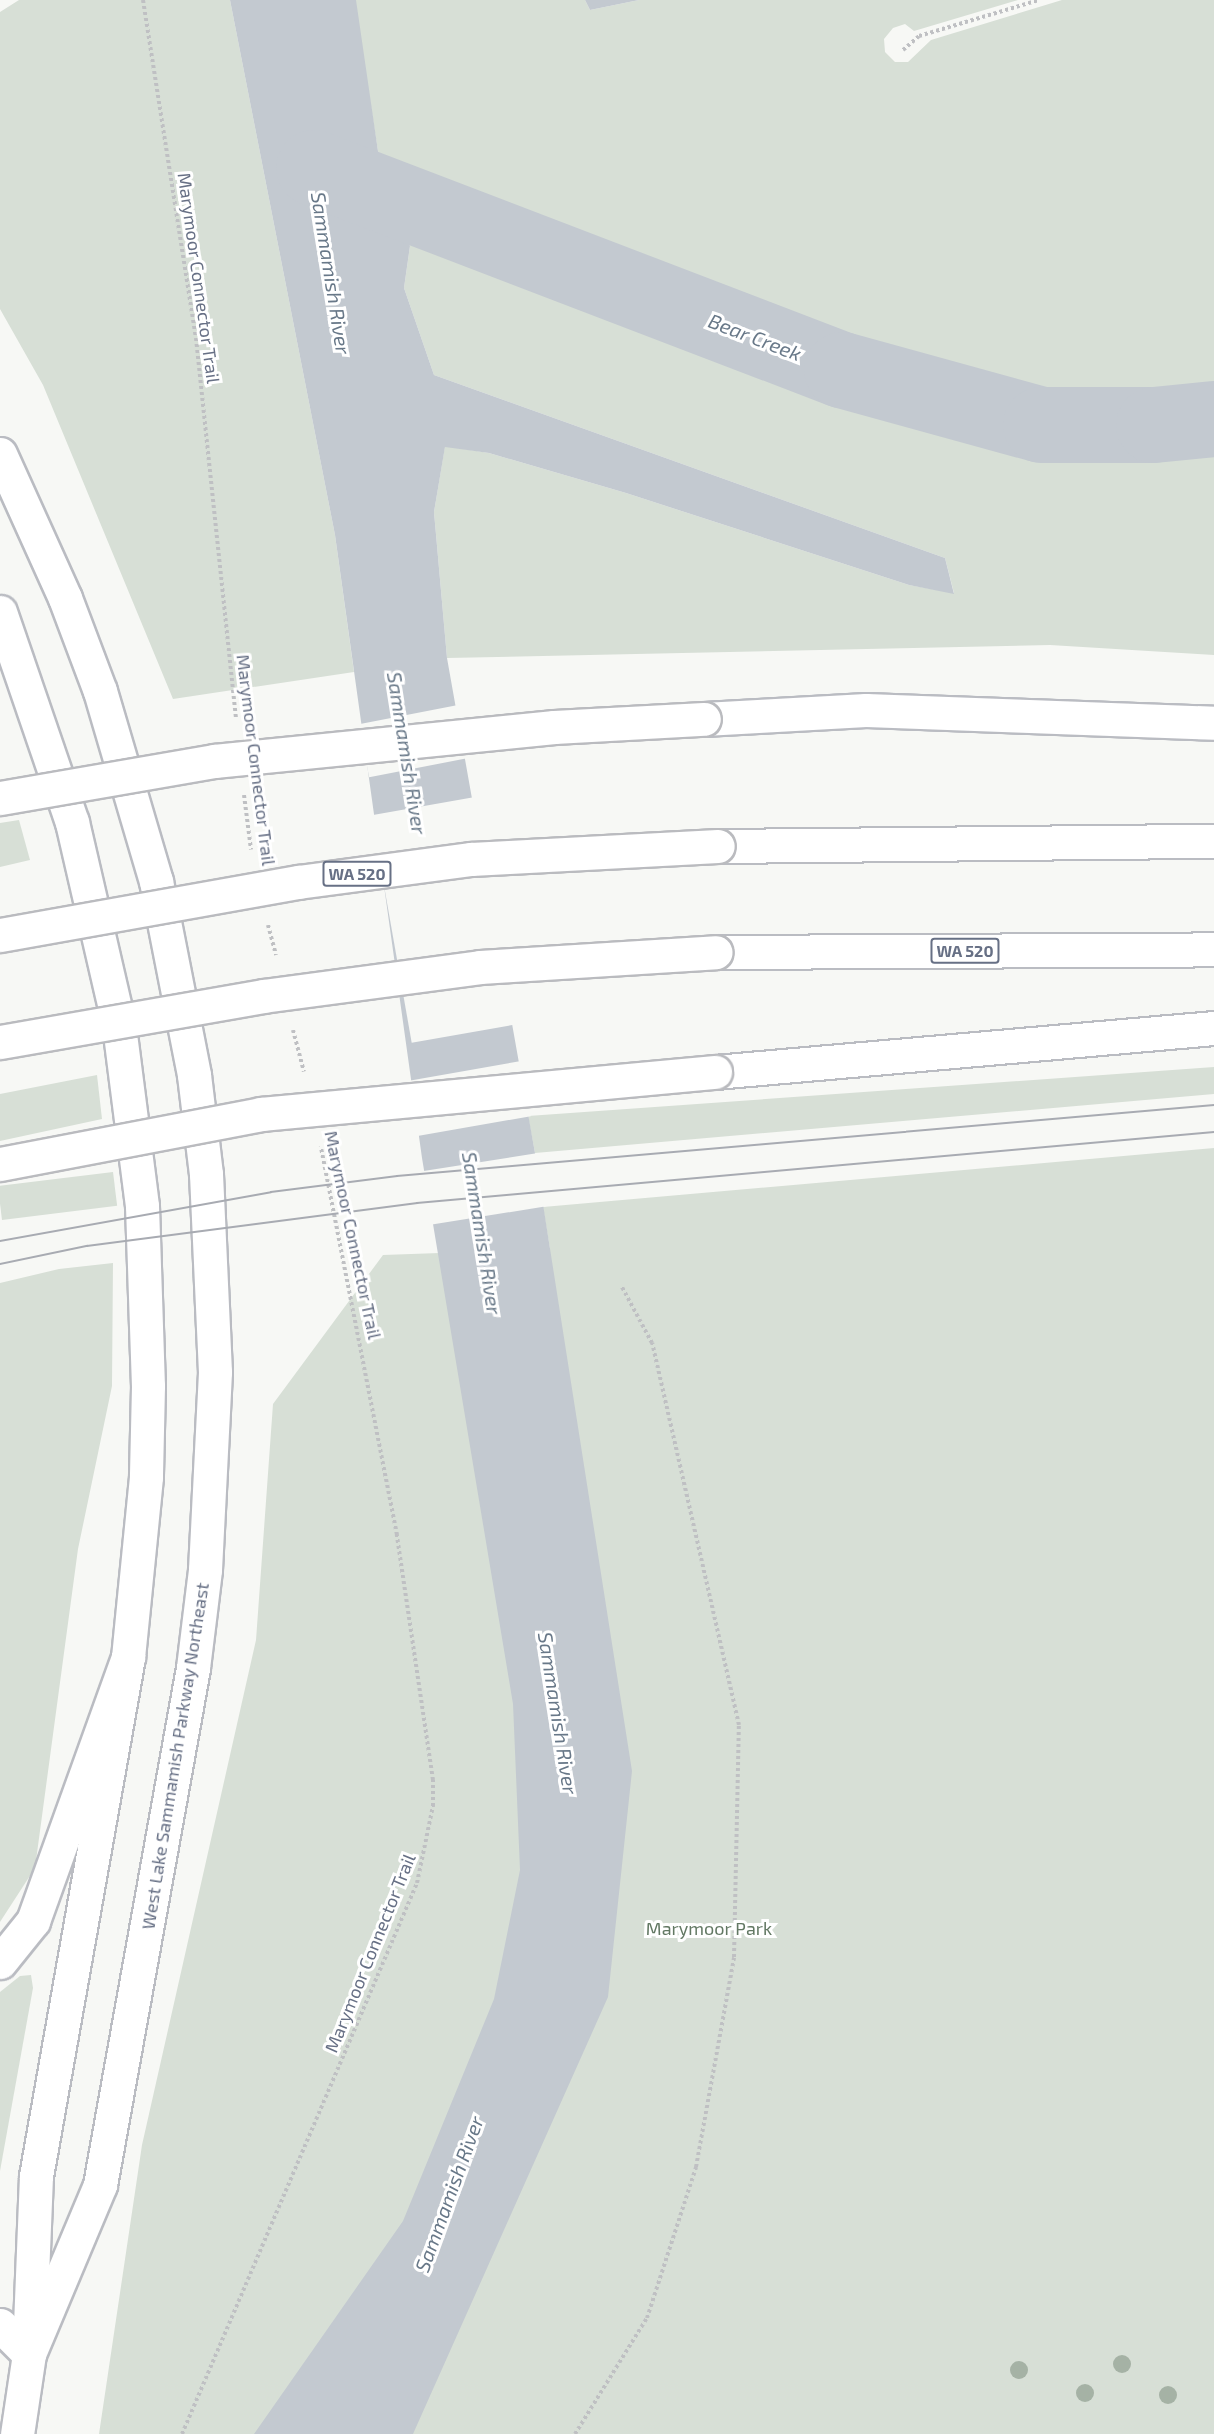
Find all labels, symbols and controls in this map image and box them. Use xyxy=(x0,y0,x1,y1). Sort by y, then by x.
street label: Marymoor Connector Trail xyxy=(173,171,225,385)
water label: Sammamish River xyxy=(306,190,356,356)
water label: Bear Creek xyxy=(705,308,805,366)
street label: Marymoor Connector Trail xyxy=(232,653,280,867)
water label: Sammamish River xyxy=(382,670,432,836)
road number: WA 520 xyxy=(321,861,393,887)
road number: WA 520 xyxy=(929,938,1001,964)
street label: Marymoor Connector Trail xyxy=(320,1128,386,1342)
water label: Sammamish River xyxy=(457,1150,507,1316)
street label: West Lake Sammamish Parkway Northeast xyxy=(137,1581,213,1931)
water label: Sammamish River xyxy=(533,1630,583,1796)
street label: Marymoor Connector Trail xyxy=(320,1850,420,2056)
park label: Marymoor Park xyxy=(646,1917,772,1939)
water label: Sammamish River xyxy=(410,2113,488,2275)

